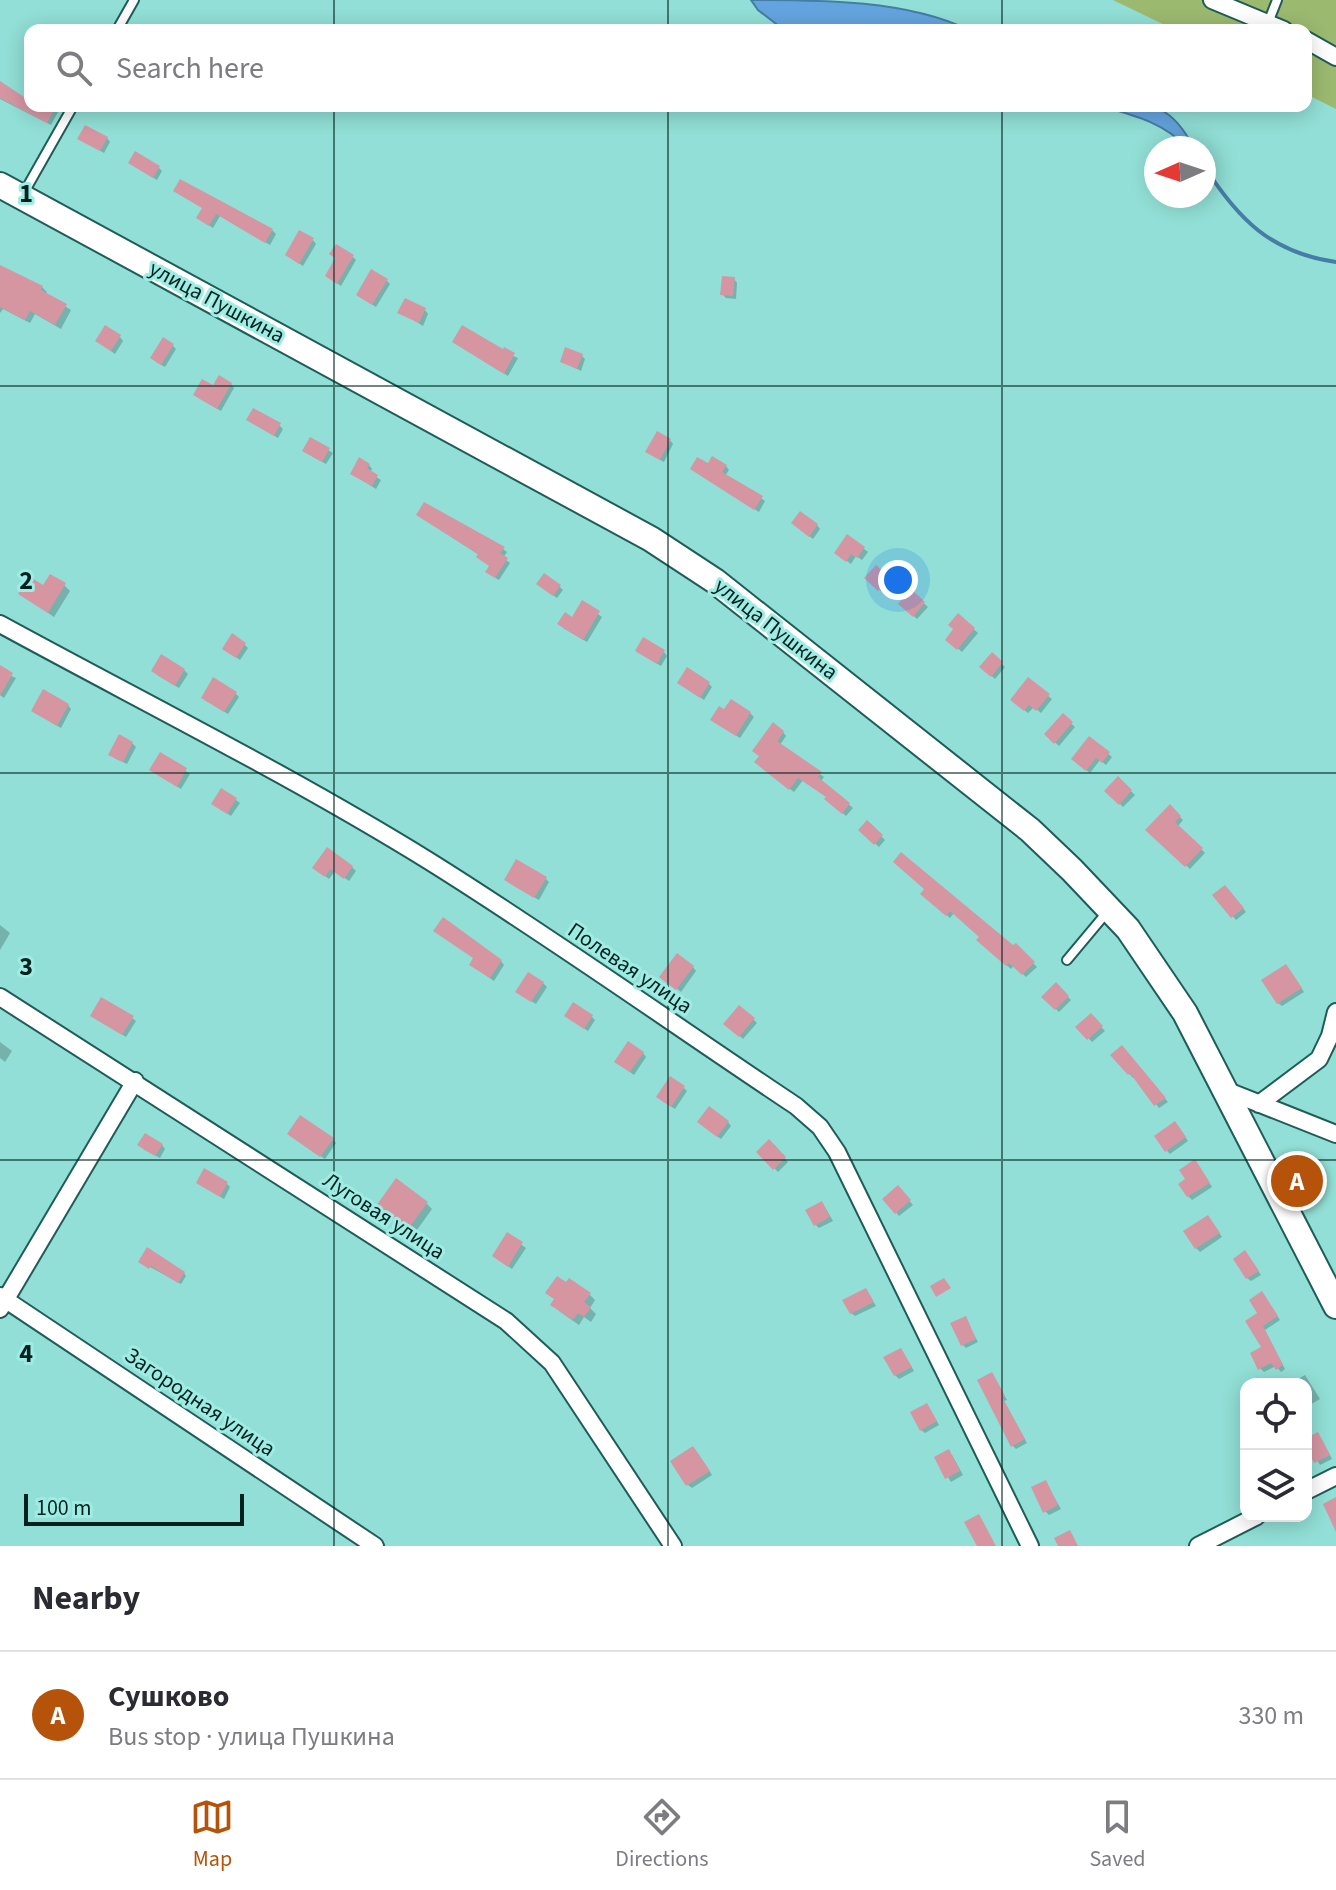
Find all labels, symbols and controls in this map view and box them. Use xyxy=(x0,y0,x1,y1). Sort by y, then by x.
search box xyxy=(24,24,1312,112)
icon: search xyxy=(52,46,96,90)
text: Search here xyxy=(116,47,264,90)
north arrow xyxy=(1144,136,1216,208)
text: 1 xyxy=(19,175,33,212)
street label: улица Пушкина xyxy=(143,253,291,351)
your location xyxy=(878,560,918,600)
text: 2 xyxy=(19,562,33,599)
street label: улица Пушкина xyxy=(707,570,845,688)
street label: Полевая улица xyxy=(561,914,699,1022)
text: 3 xyxy=(19,948,33,985)
pin: A xyxy=(1271,1151,1323,1211)
street label: Луговая улица xyxy=(317,1165,451,1267)
text: 4 xyxy=(19,1335,33,1372)
street label: Загородная улица xyxy=(118,1340,282,1464)
map controls xyxy=(1240,1378,1312,1522)
button: locate xyxy=(1240,1378,1312,1450)
button: layers xyxy=(1240,1450,1312,1522)
scale bar xyxy=(24,1490,244,1526)
text: 100 m xyxy=(36,1492,91,1524)
text: Nearby xyxy=(32,1574,140,1623)
text: Сушково xyxy=(108,1675,229,1718)
text: A xyxy=(51,1697,65,1734)
text: 330 m xyxy=(1238,1697,1304,1734)
text: Bus stop · улица Пушкина xyxy=(108,1718,395,1755)
tab: Map xyxy=(190,1795,234,1875)
tab: Directions xyxy=(615,1795,708,1875)
tab: Saved xyxy=(1089,1795,1146,1875)

